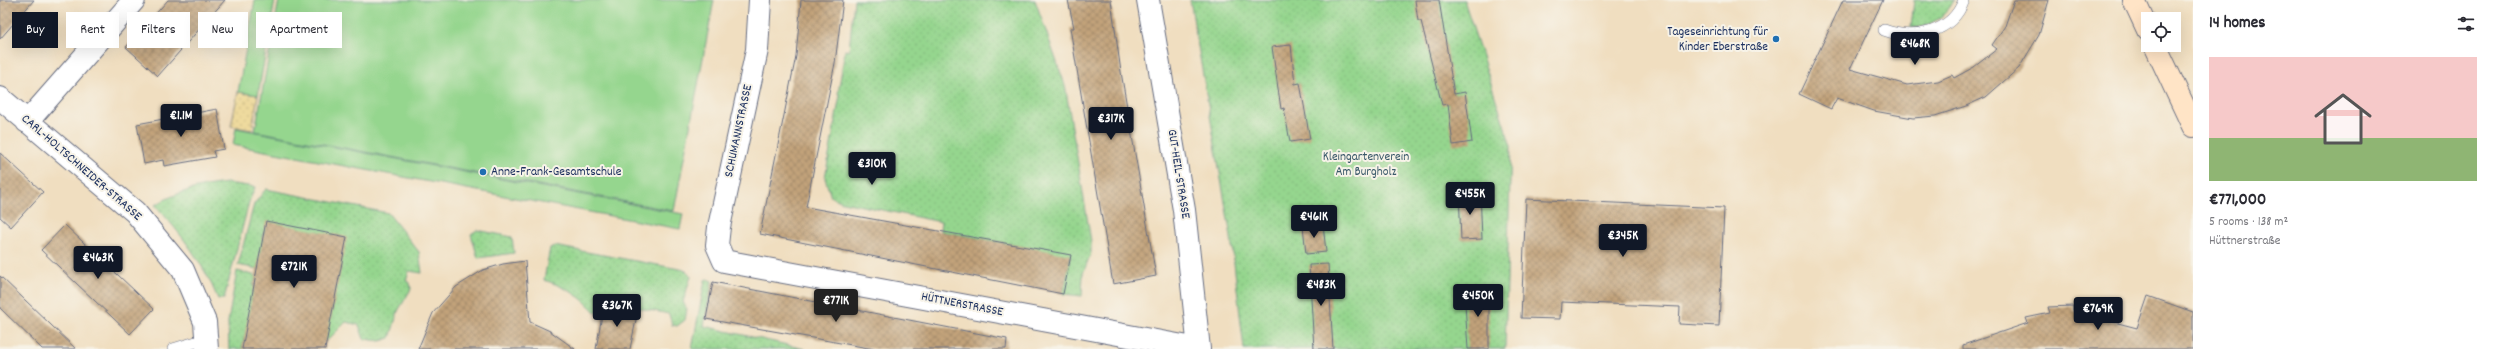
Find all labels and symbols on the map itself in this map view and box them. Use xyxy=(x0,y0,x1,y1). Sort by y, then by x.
place label: Tageseinrichtung für Kinder Eberstraße xyxy=(1667,23,1768,57)
pin: €468K xyxy=(1887,32,1943,66)
marker: Tageseinrichtung für Kinder Eberstraße xyxy=(1771,34,1781,44)
street label: SCHUMANNSTRASSE xyxy=(720,83,758,179)
pin: €1.1M xyxy=(153,104,209,138)
pin: €317K xyxy=(1083,107,1139,141)
street label: CARL-HOLTSCHNEIDER-STRASSE xyxy=(16,110,146,226)
street label: GUT-HEIL-STRASSE xyxy=(1162,128,1194,220)
park label: Kleingartenverein Am Burgholz xyxy=(1323,148,1409,182)
pin: €310K xyxy=(844,152,900,186)
place label: Anne-Frank-Gesamtschule xyxy=(491,163,622,182)
marker: Anne-Frank-Gesamtschule xyxy=(478,167,488,177)
pin: €455K xyxy=(1442,182,1498,216)
pin: €461K xyxy=(1286,205,1342,239)
pin: €345K xyxy=(1595,224,1651,258)
pin: €463K xyxy=(70,246,126,280)
pin: €721K xyxy=(266,255,322,289)
pin: €483K xyxy=(1293,273,1349,307)
pin: €450K xyxy=(1450,284,1506,318)
street label: HÜTTNERSTRASSE xyxy=(919,288,1005,322)
pin: €771K xyxy=(808,289,864,323)
pin: €367K xyxy=(589,294,645,328)
pin: €769K xyxy=(2070,297,2126,331)

